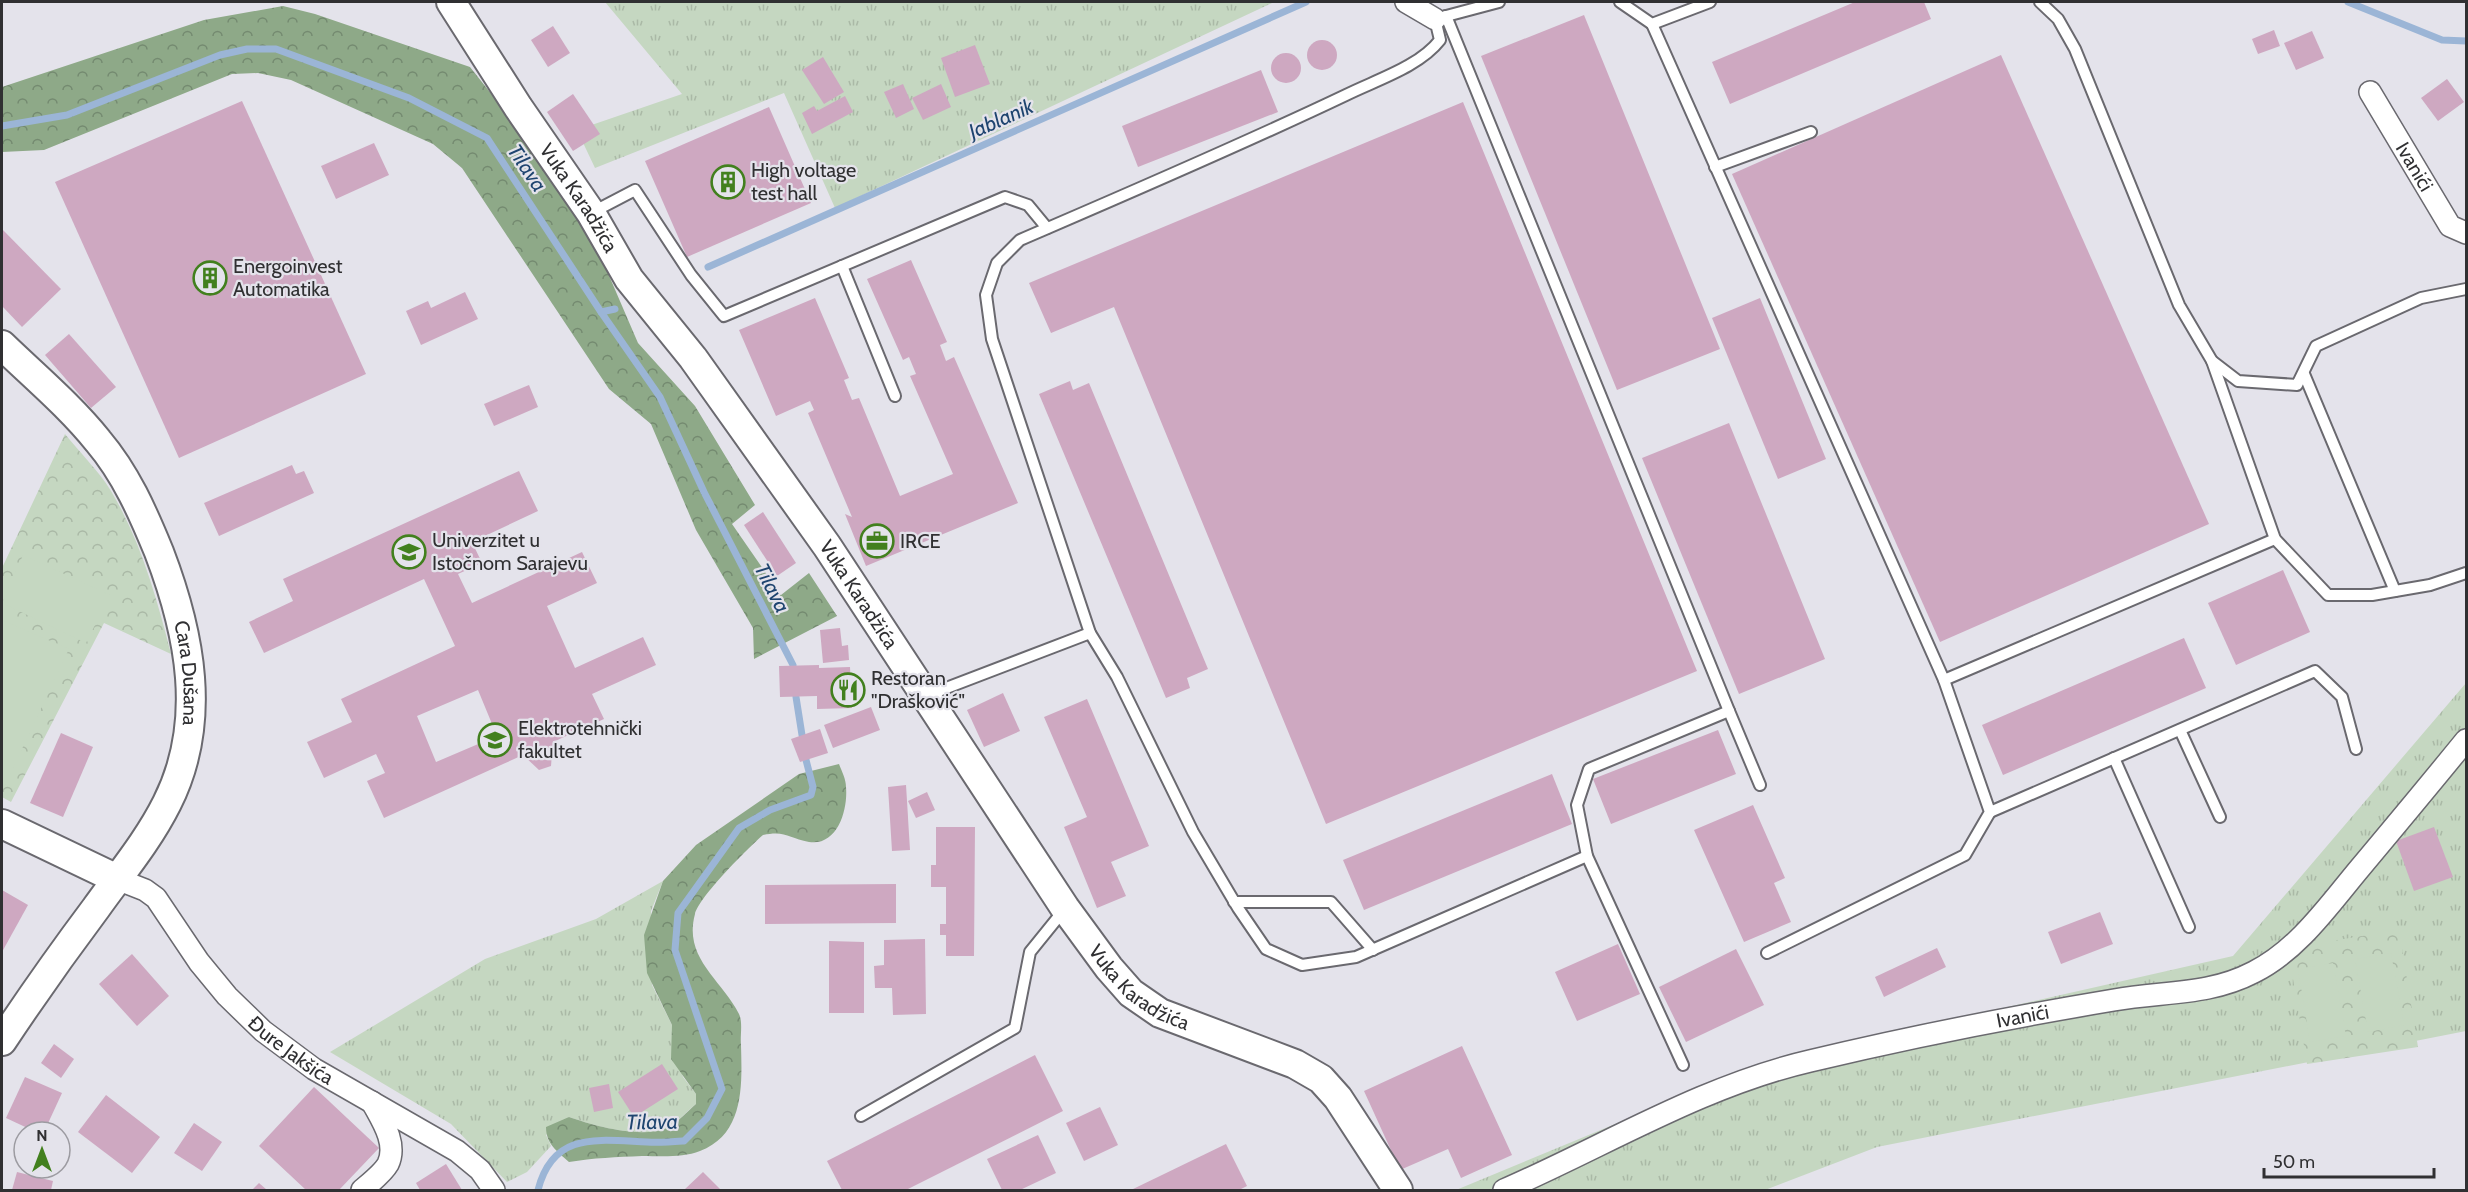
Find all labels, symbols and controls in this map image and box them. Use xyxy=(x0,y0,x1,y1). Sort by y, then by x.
water label: Jablanik xyxy=(963,93,1038,145)
street label: Ivanići xyxy=(2391,138,2438,196)
water label: Tilava xyxy=(503,139,552,196)
street label: Vuka Karadžića xyxy=(535,139,623,257)
place label: High voltage test hall xyxy=(751,158,856,205)
building icon: High voltage test hall xyxy=(710,164,746,200)
place label: Energoinvest Automatika xyxy=(233,254,343,301)
building icon: Energoinvest Automatika xyxy=(192,260,228,296)
office icon: IRCE xyxy=(859,523,895,559)
place label: Univerzitet u Istočnom Sarajevu xyxy=(432,528,588,575)
place label: IRCE xyxy=(900,529,941,553)
school or university icon: Univerzitet u Istočnom Sarajevu xyxy=(391,534,427,570)
street label: Vuka Karadžića xyxy=(814,536,904,654)
water label: Tilava xyxy=(750,559,795,617)
street label: Cara Dušana xyxy=(169,618,203,727)
place label: Restoran "Drašković" xyxy=(871,666,965,713)
restaurant icon: Restoran "Drašković" xyxy=(830,672,866,708)
place label: Elektrotehnički fakultet xyxy=(518,716,642,763)
school or university icon: Elektrotehnički fakultet xyxy=(477,722,513,758)
street label: Vuka Karadžića xyxy=(1084,940,1193,1035)
street label: Ivanići xyxy=(1994,1000,2051,1033)
street label: Đure Jakšića xyxy=(243,1011,338,1090)
water label: Tilava xyxy=(626,1109,678,1134)
north arrow xyxy=(12,1120,72,1180)
text: N xyxy=(36,1126,48,1145)
scale bar xyxy=(2264,1141,2434,1179)
text: 50 m xyxy=(2273,1151,2315,1173)

